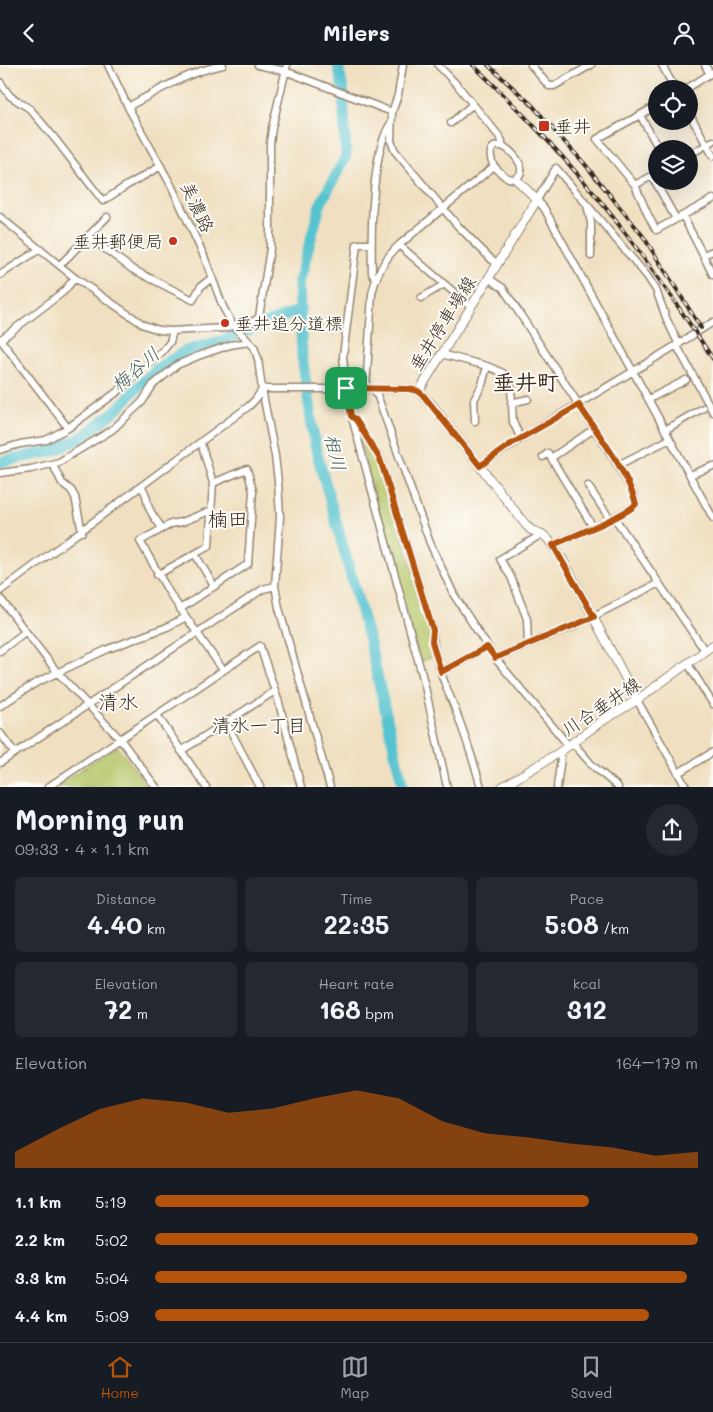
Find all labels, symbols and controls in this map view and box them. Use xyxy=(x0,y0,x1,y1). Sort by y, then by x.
text: Milers xyxy=(323,18,390,47)
icon: back xyxy=(15,19,43,47)
icon: person xyxy=(670,19,698,47)
map controls xyxy=(648,80,698,190)
button: locate xyxy=(648,80,698,130)
place label: 垂井 xyxy=(555,114,591,138)
marker: 垂井 xyxy=(537,119,551,133)
button: layers xyxy=(648,140,698,190)
street label: 美濃路 xyxy=(176,177,220,237)
place label: 垂井郵便局 xyxy=(73,229,163,253)
marker: 垂井郵便局 xyxy=(167,235,179,247)
street label: 垂井停車場線 xyxy=(403,271,481,375)
place label: 垂井追分道標 xyxy=(235,311,343,335)
marker: 垂井追分道標 xyxy=(219,317,231,329)
water label: 梅谷川 xyxy=(105,341,165,397)
pin xyxy=(325,367,367,409)
district label: 垂井町 xyxy=(493,367,559,396)
icon: arrive xyxy=(332,374,360,402)
water label: 相川 xyxy=(320,431,352,473)
district label: 楠田 xyxy=(208,505,248,531)
street label: 川合垂井線 xyxy=(557,671,645,741)
district label: 清水 xyxy=(98,688,138,714)
district label: 清水一丁目 xyxy=(211,712,307,737)
text: Morning run xyxy=(15,801,184,837)
button: share xyxy=(646,804,698,856)
text: 09:33 · 4 × 1.1 km xyxy=(15,838,149,859)
text: Distance xyxy=(96,889,156,908)
text: Time xyxy=(341,889,372,908)
text: Pace xyxy=(570,889,604,908)
text: 4.40 xyxy=(87,908,142,940)
text: 22:35 xyxy=(324,908,389,940)
text: 5:08 xyxy=(545,908,599,940)
text: km xyxy=(142,919,165,938)
text: /km xyxy=(599,919,629,938)
text: Elevation xyxy=(95,974,158,993)
text: Heart rate xyxy=(319,974,394,993)
text: kcal xyxy=(573,974,601,993)
text: 72 xyxy=(104,993,132,1025)
text: 168 xyxy=(319,993,361,1025)
text: 312 xyxy=(567,993,607,1025)
text: m xyxy=(132,1004,148,1023)
text: bpm xyxy=(361,1004,394,1023)
text: Elevation xyxy=(15,1052,87,1073)
text: 164–179 m xyxy=(615,1052,698,1073)
text: 1.1 km xyxy=(15,1191,61,1212)
text: 5:19 xyxy=(95,1191,126,1212)
text: 2.2 km xyxy=(15,1229,65,1250)
text: 5:02 xyxy=(95,1229,128,1250)
text: 3.3 km xyxy=(15,1267,66,1288)
text: 5:04 xyxy=(95,1267,129,1288)
text: 4.4 km xyxy=(15,1305,67,1326)
text: 5:09 xyxy=(95,1305,129,1326)
tab: Home xyxy=(101,1353,139,1402)
tab: Map xyxy=(341,1353,369,1402)
tab: Saved xyxy=(571,1353,612,1402)

